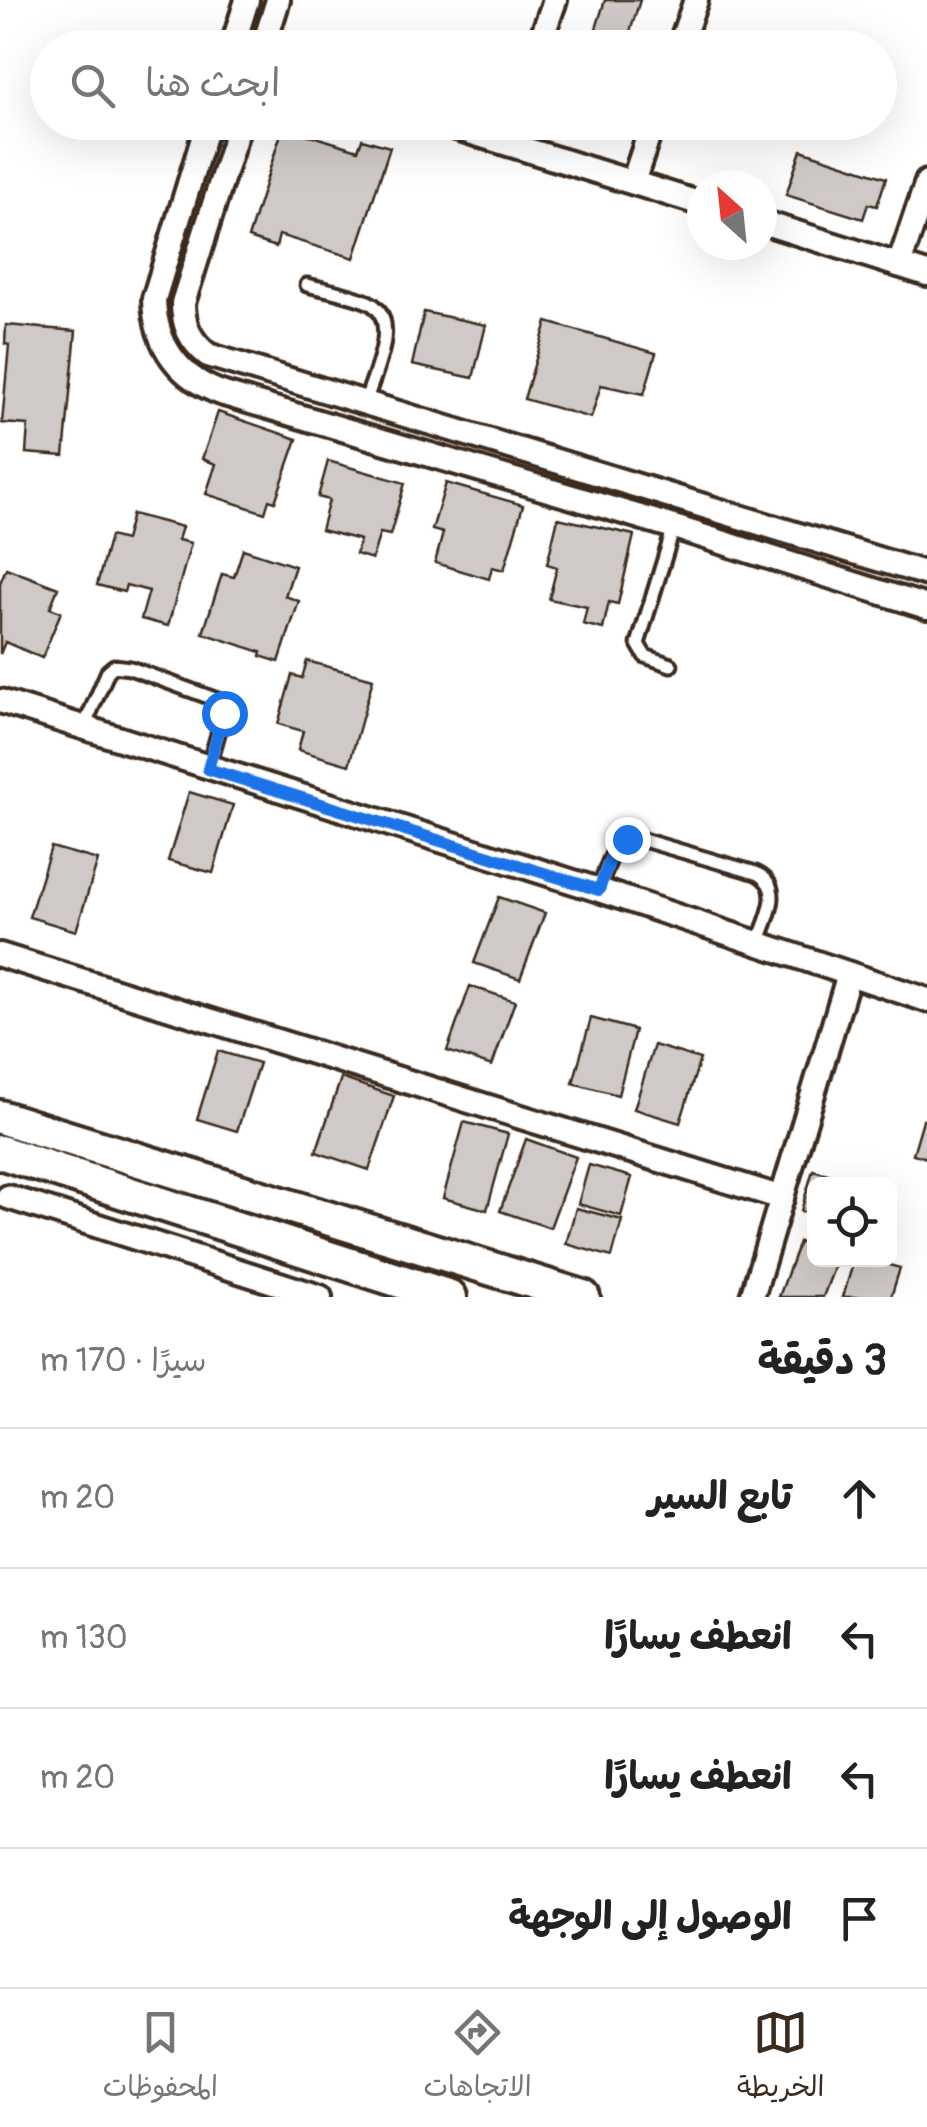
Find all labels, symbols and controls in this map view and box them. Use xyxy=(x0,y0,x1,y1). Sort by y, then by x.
search box xyxy=(30,30,897,140)
icon: search xyxy=(65,58,120,113)
text: ابحث هنا xyxy=(145,60,280,108)
north arrow xyxy=(687,170,777,260)
route start xyxy=(202,691,248,737)
route end xyxy=(605,817,651,863)
map controls xyxy=(807,1177,897,1267)
button: locate xyxy=(807,1177,897,1267)
text: 3 دقيقة xyxy=(758,1335,887,1387)
text: سيرًا · 170 m xyxy=(40,1341,207,1381)
icon: ahead xyxy=(832,1471,887,1526)
text: تابع السير xyxy=(648,1473,792,1521)
text: 20 m xyxy=(40,1478,115,1518)
icon: left xyxy=(832,1611,887,1666)
text: انعطف يسارًا xyxy=(604,1613,792,1661)
text: 130 m xyxy=(40,1618,128,1658)
icon: left xyxy=(832,1751,887,1806)
text: انعطف يسارًا xyxy=(604,1753,792,1801)
text: 20 m xyxy=(40,1758,115,1798)
icon: arrive xyxy=(832,1891,887,1946)
text: الوصول إلى الوجهة xyxy=(508,1893,792,1941)
tab: المحفوظات xyxy=(103,2005,218,2111)
tab: الاتجاهات xyxy=(423,2005,532,2111)
tab: الخريطة xyxy=(737,2005,824,2111)

